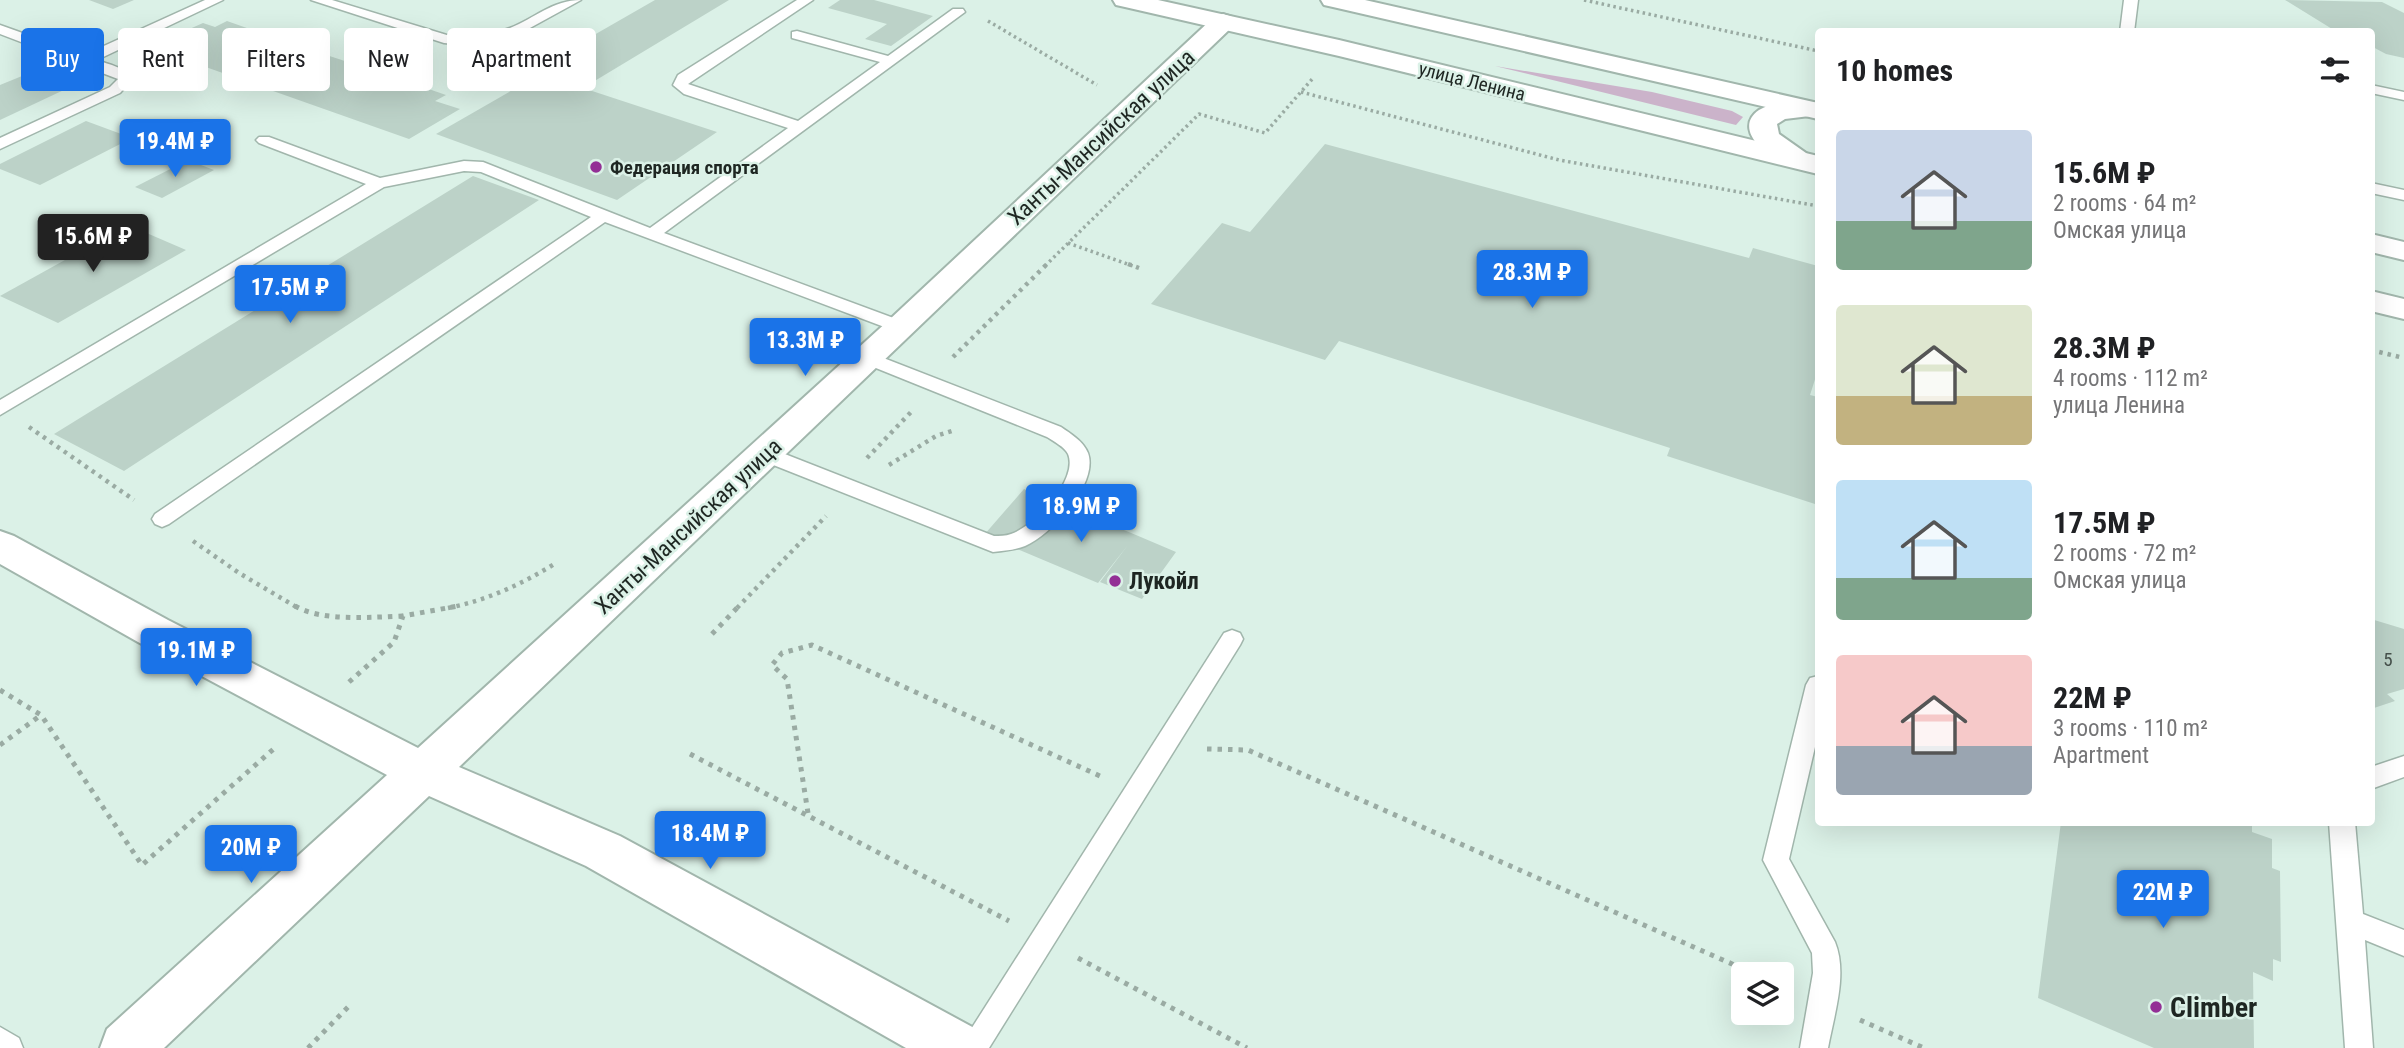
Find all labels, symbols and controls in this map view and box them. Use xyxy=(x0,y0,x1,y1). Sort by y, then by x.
chip: Buy xyxy=(21,28,104,91)
chip: Rent xyxy=(118,28,208,91)
chip: Filters xyxy=(222,28,330,91)
chip: New xyxy=(344,28,433,91)
chip: Apartment xyxy=(447,28,596,91)
street label: Ханты-Мансийская улица xyxy=(1002,44,1200,231)
icon: filters xyxy=(2316,51,2354,89)
text: 10 homes xyxy=(1836,53,1953,88)
street label: улица Ленина xyxy=(1416,57,1528,106)
pin: 19.4M ₽ xyxy=(110,120,240,179)
text: 19.4M ₽ xyxy=(136,128,214,155)
text: 15.6M ₽ xyxy=(2053,155,2156,190)
place label: Федерация спорта xyxy=(610,156,759,179)
icon: home xyxy=(1892,158,1976,242)
marker: Федерация спорта xyxy=(588,159,604,175)
text: 2 rooms · 64 m² xyxy=(2053,190,2196,217)
pin: 15.6M ₽ xyxy=(28,215,158,274)
text: Омская улица xyxy=(2053,217,2186,244)
text: 15.6M ₽ xyxy=(54,223,132,250)
pin: 28.3M ₽ xyxy=(1467,250,1597,310)
text: 28.3M ₽ xyxy=(1493,259,1571,286)
pin: 17.5M ₽ xyxy=(225,266,355,325)
text: 17.5M ₽ xyxy=(251,274,329,301)
pin: 13.3M ₽ xyxy=(740,318,870,378)
text: 13.3M ₽ xyxy=(766,327,844,354)
text: 28.3M ₽ xyxy=(2053,330,2156,365)
icon: home xyxy=(1892,333,1976,417)
text: 4 rooms · 112 m² xyxy=(2053,365,2208,392)
text: улица Ленина xyxy=(2053,392,2185,419)
street label: Ханты-Мансийская улица xyxy=(589,433,787,620)
pin: 18.9M ₽ xyxy=(1016,484,1146,544)
text: 18.9M ₽ xyxy=(1042,493,1120,520)
text: 17.5M ₽ xyxy=(2053,505,2156,540)
icon: home xyxy=(1892,508,1976,592)
text: 2 rooms · 72 m² xyxy=(2053,540,2196,567)
text: Омская улица xyxy=(2053,567,2186,594)
place label: Лукойл xyxy=(1129,568,1199,595)
marker: Лукойл xyxy=(1107,573,1123,589)
pin: 19.1M ₽ xyxy=(131,628,261,688)
text: 19.1M ₽ xyxy=(157,637,235,664)
house number: 5 xyxy=(2383,648,2393,671)
text: 22M ₽ xyxy=(2053,680,2132,715)
icon: home xyxy=(1892,683,1976,767)
text: 3 rooms · 110 m² xyxy=(2053,715,2208,742)
text: Apartment xyxy=(2053,742,2149,769)
pin: 18.4M ₽ xyxy=(645,812,775,871)
text: 18.4M ₽ xyxy=(671,820,749,847)
pin: 20M ₽ xyxy=(202,826,300,885)
text: 20M ₽ xyxy=(221,834,281,861)
pin: 22M ₽ xyxy=(2114,870,2212,930)
text: 22M ₽ xyxy=(2133,879,2193,906)
map controls xyxy=(1731,962,1794,1025)
button: layers xyxy=(1731,962,1794,1025)
place label: Climber xyxy=(2170,991,2257,1024)
marker: Climber xyxy=(2148,999,2164,1015)

